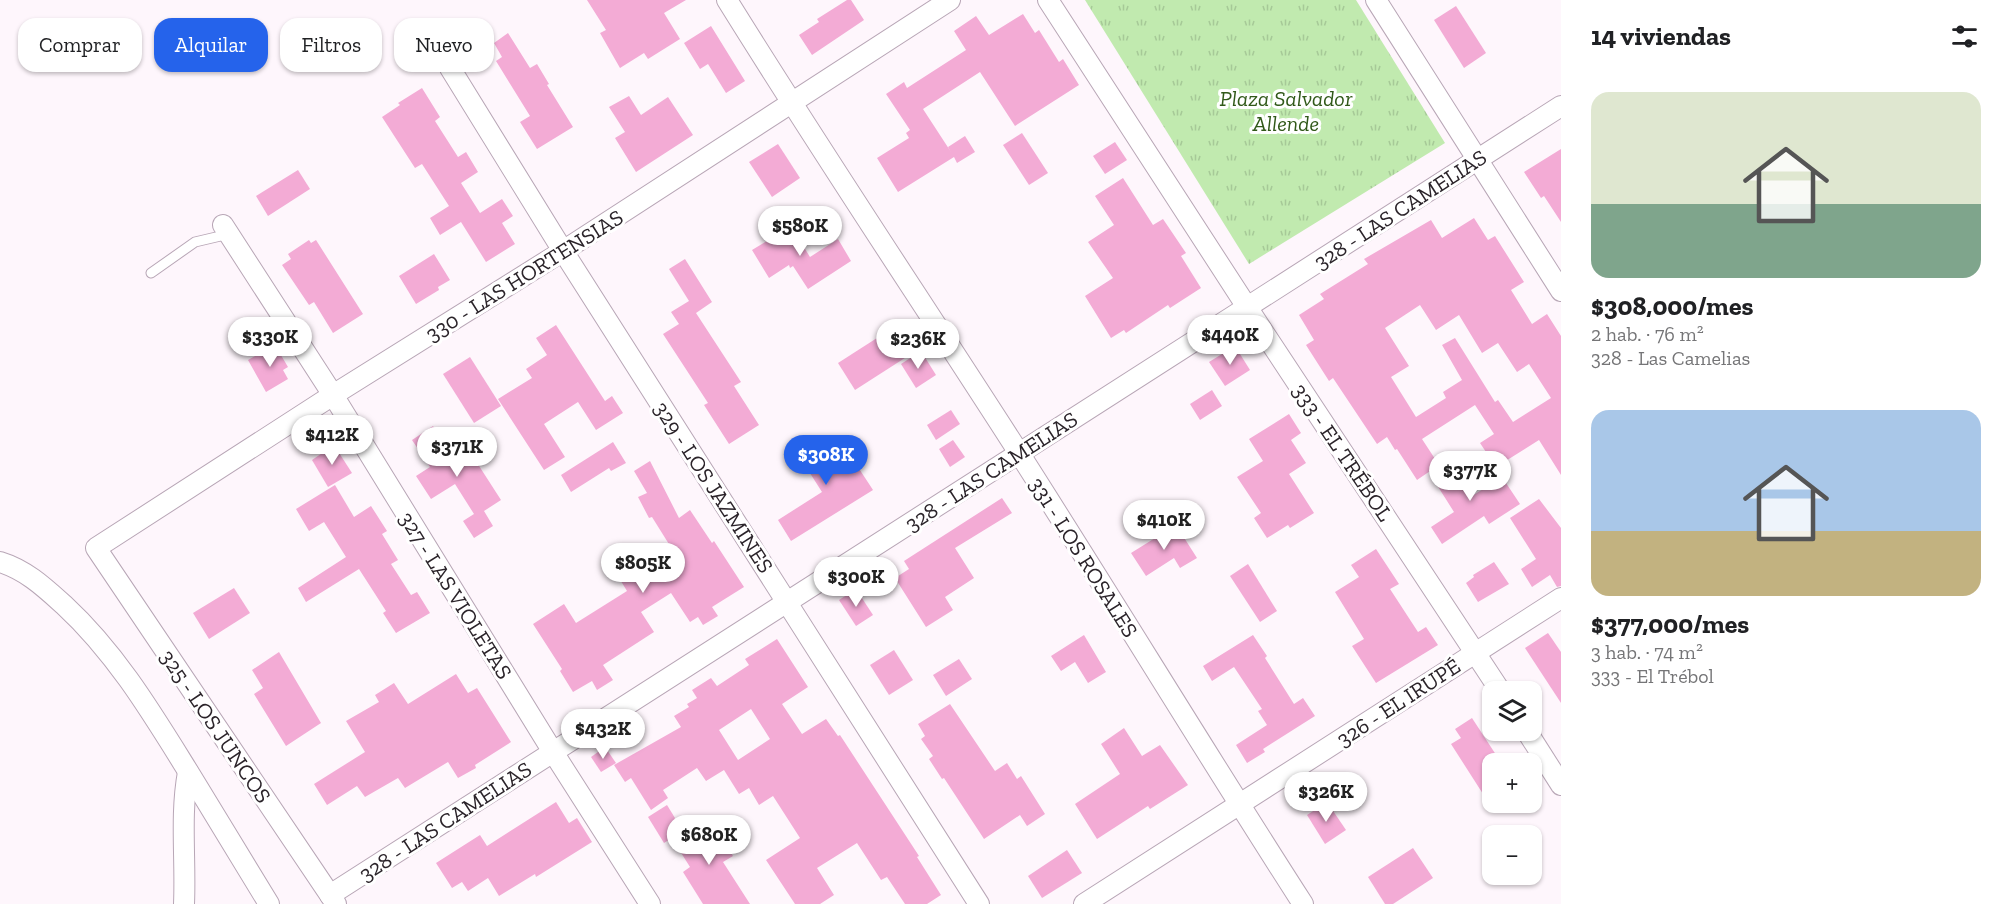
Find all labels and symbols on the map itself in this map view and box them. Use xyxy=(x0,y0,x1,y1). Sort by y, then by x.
park label: Plaza Salvador Allende xyxy=(1220,85,1353,137)
street label: 328 - LAS CAMELIAS xyxy=(1309,144,1492,275)
street label: 330 - LAS HORTENSIAS xyxy=(420,204,628,347)
pin: $580K xyxy=(758,206,842,257)
pin: $440K xyxy=(1188,315,1272,366)
pin: $330K xyxy=(228,317,312,368)
pin: $236K xyxy=(876,319,960,370)
street label: 333 - EL TRÉBOL xyxy=(1287,378,1399,526)
street label: 329 - LOS JAZMINES xyxy=(648,396,779,578)
street label: 328 - LAS CAMELIAS xyxy=(900,406,1083,537)
pin: $412K xyxy=(290,415,374,466)
pin: $371K xyxy=(415,427,499,478)
pin: $308K xyxy=(784,435,868,486)
pin: $377K xyxy=(1428,451,1512,502)
street label: 331 - LOS ROSALES xyxy=(1023,472,1144,642)
pin: $410K xyxy=(1122,500,1206,551)
street label: 327 - LAS VIOLETAS xyxy=(393,506,518,684)
pin: $805K xyxy=(601,543,685,594)
pin: $300K xyxy=(814,557,898,608)
street label: 325 - LOS JUNCOS xyxy=(154,644,277,808)
street label: 326 - EL IRUPÉ xyxy=(1331,652,1465,753)
pin: $432K xyxy=(561,709,645,760)
street label: 328 - LAS CAMELIAS xyxy=(354,756,537,887)
pin: $326K xyxy=(1284,772,1368,823)
pin: $680K xyxy=(667,815,751,866)

